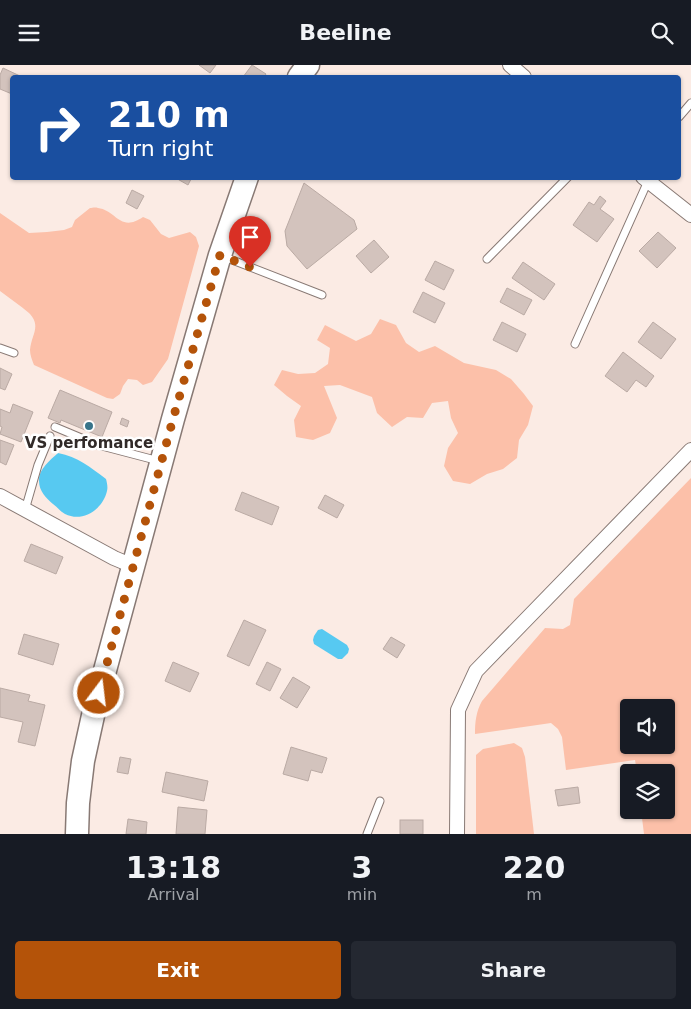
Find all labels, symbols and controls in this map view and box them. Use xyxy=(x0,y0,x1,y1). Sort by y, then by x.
icon: menu xyxy=(15,19,43,47)
icon: search xyxy=(648,19,676,47)
text: Beeline xyxy=(299,20,392,45)
icon: right xyxy=(25,95,90,160)
text: 210 m xyxy=(108,95,230,135)
text: Turn right xyxy=(108,136,213,161)
pin xyxy=(229,216,271,267)
icon: arrive xyxy=(236,223,264,251)
marker: VS perfomance xyxy=(83,420,95,432)
place label: VS perfomance xyxy=(25,434,153,452)
position arrow xyxy=(72,666,124,718)
map controls xyxy=(620,699,675,819)
button: sound xyxy=(620,699,675,754)
button: layers xyxy=(620,764,675,819)
text: 13:18 xyxy=(126,850,221,885)
text: 3 xyxy=(351,850,372,885)
text: 220 xyxy=(503,850,565,885)
text: Arrival xyxy=(147,885,199,904)
text: min xyxy=(347,885,377,904)
text: m xyxy=(526,885,542,904)
button: Exit xyxy=(15,941,341,999)
button: Share xyxy=(351,941,676,999)

